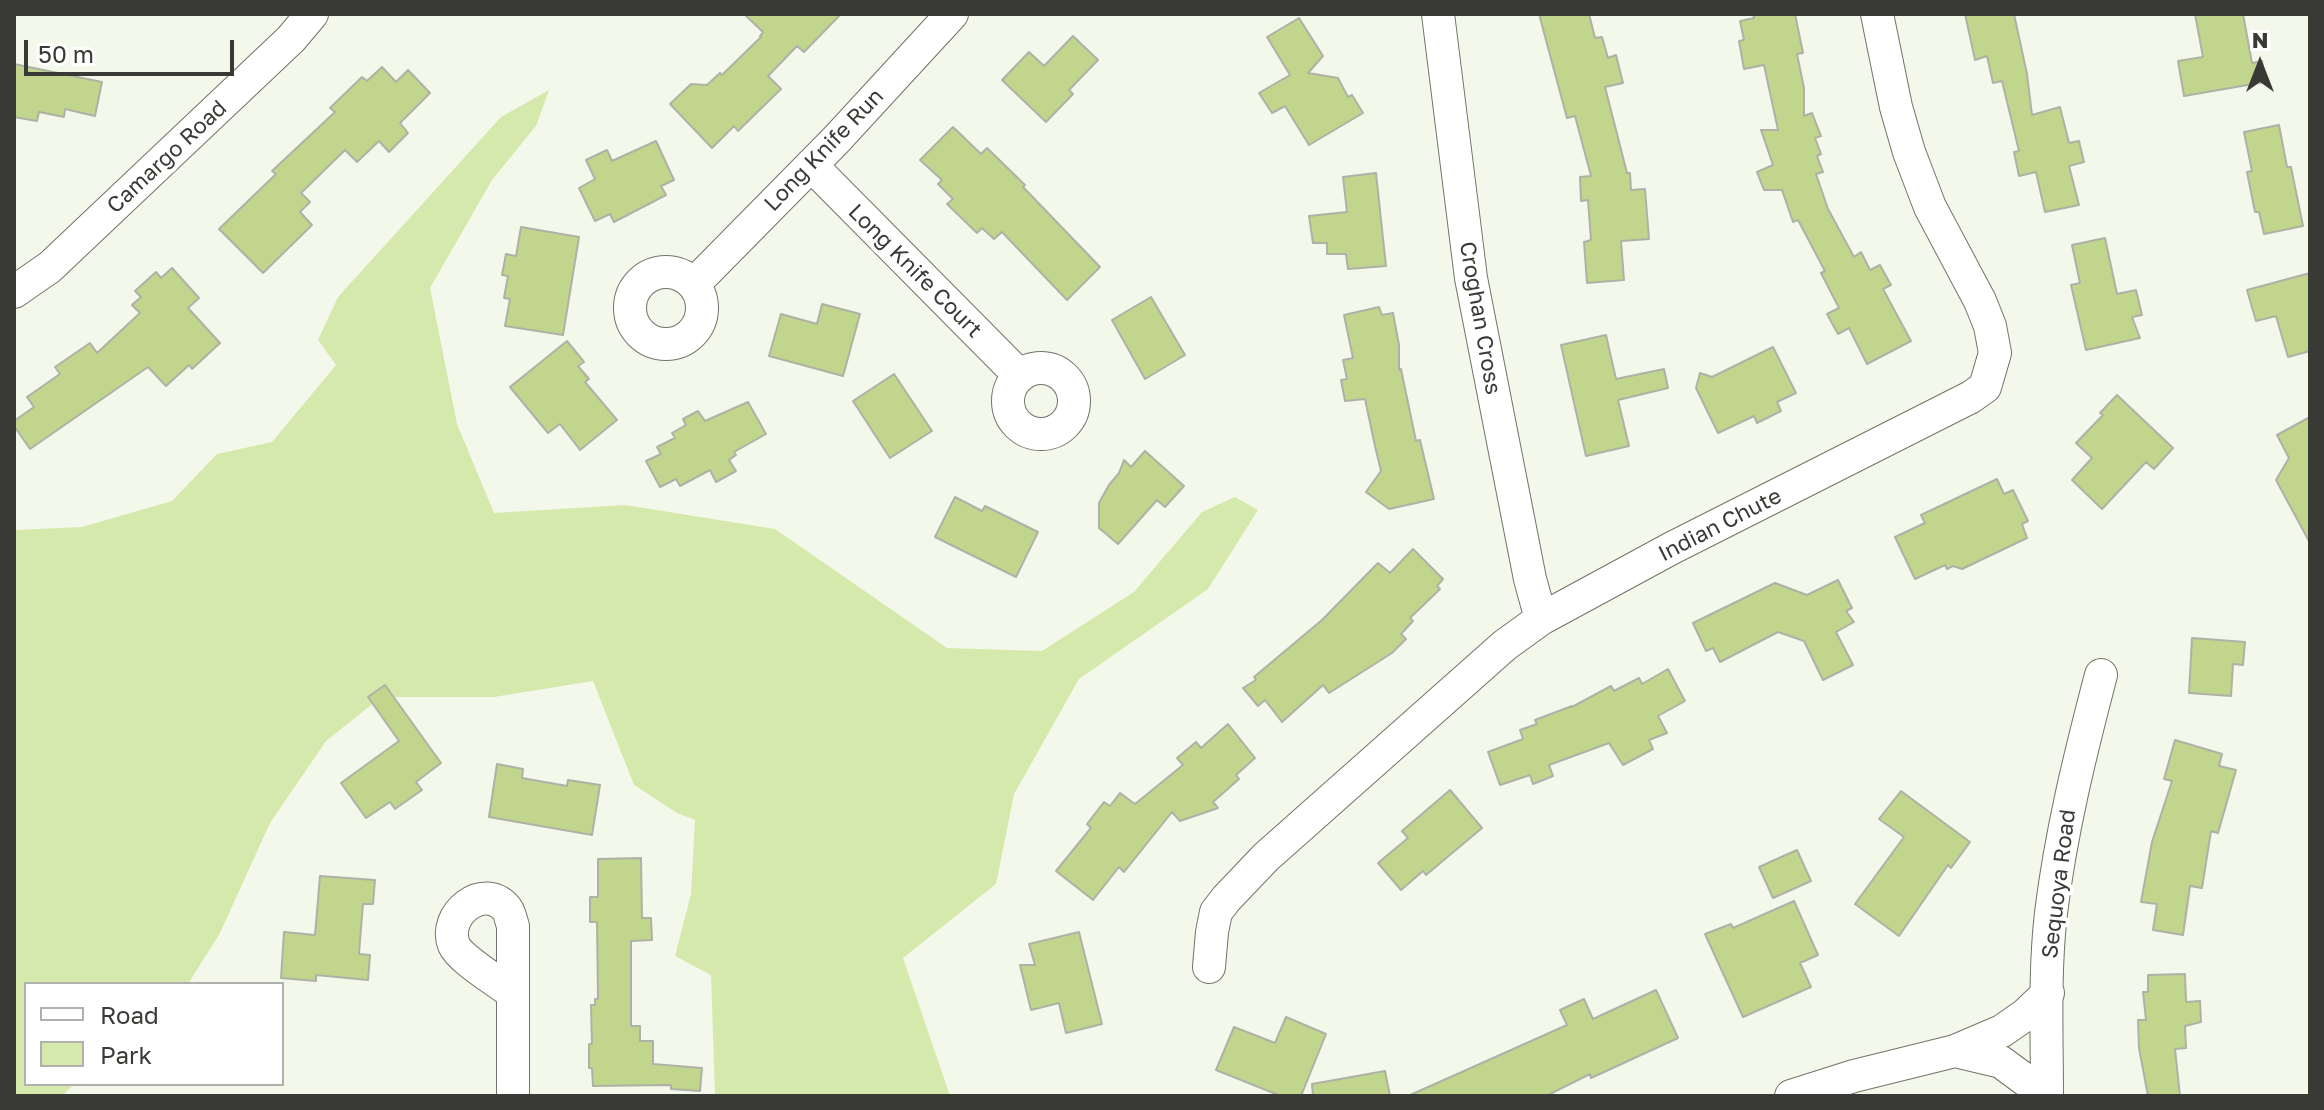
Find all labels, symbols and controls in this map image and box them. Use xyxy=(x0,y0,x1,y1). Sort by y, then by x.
scale bar xyxy=(28,24,238,74)
north arrow xyxy=(2220,24,2300,104)
text: N xyxy=(2252,26,2268,53)
text: 50 m xyxy=(38,39,94,68)
street label: Long Knife Run xyxy=(759,83,889,217)
street label: Camargo Road xyxy=(102,95,232,219)
street label: Long Knife Court xyxy=(843,199,987,343)
street label: Croghan Cross xyxy=(1454,239,1506,397)
street label: Indian Chute xyxy=(1654,483,1786,567)
street label: Sequoya Road xyxy=(2037,808,2081,960)
legend xyxy=(24,982,284,1086)
text: Road xyxy=(100,1000,159,1029)
text: Park xyxy=(100,1040,152,1069)

